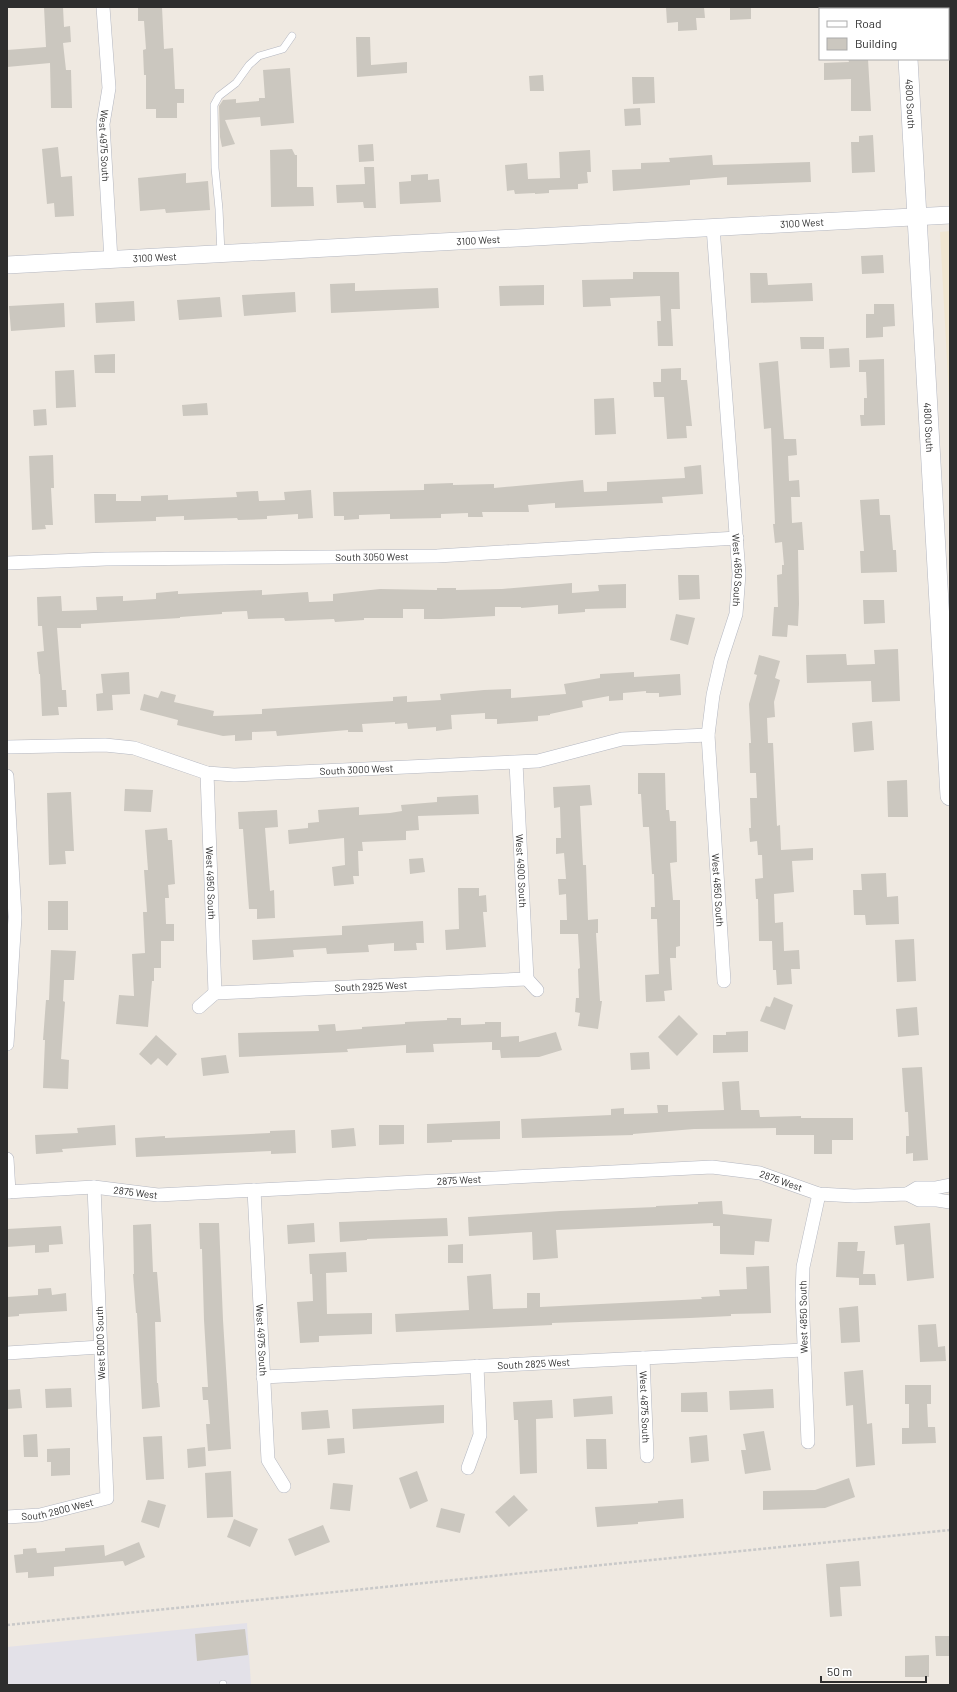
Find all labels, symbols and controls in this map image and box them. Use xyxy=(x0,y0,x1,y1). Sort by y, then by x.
legend xyxy=(819,8,949,60)
text: Road xyxy=(855,16,882,30)
text: Building xyxy=(855,36,897,50)
street label: 4800 South xyxy=(903,79,918,129)
street label: West 4975 South xyxy=(97,108,112,182)
street label: 3100 West xyxy=(780,216,824,230)
street label: 3100 West xyxy=(456,233,501,247)
street label: 3100 West xyxy=(133,250,177,264)
street label: 4800 South xyxy=(922,402,936,453)
street label: West 4850 South xyxy=(730,533,745,607)
street label: South 3050 West xyxy=(335,550,409,563)
street label: South 3000 West xyxy=(319,762,394,777)
street label: West 4900 South xyxy=(514,834,529,908)
street label: West 4950 South xyxy=(204,846,218,920)
street label: West 4850 South xyxy=(710,853,726,927)
street label: South 2925 West xyxy=(334,978,408,994)
street label: 2875 West xyxy=(758,1167,804,1194)
street label: 2875 West xyxy=(436,1173,482,1187)
street label: 2875 West xyxy=(113,1183,159,1201)
street label: West 4850 South xyxy=(796,1280,810,1354)
street label: West 4975 South xyxy=(254,1303,270,1376)
street label: West 5000 South xyxy=(93,1306,107,1380)
street label: South 2825 West xyxy=(497,1356,571,1371)
street label: West 4875 South xyxy=(638,1371,652,1443)
street label: South 2800 West xyxy=(21,1496,95,1522)
scale bar xyxy=(821,1658,926,1684)
text: 50 m xyxy=(827,1664,852,1678)

